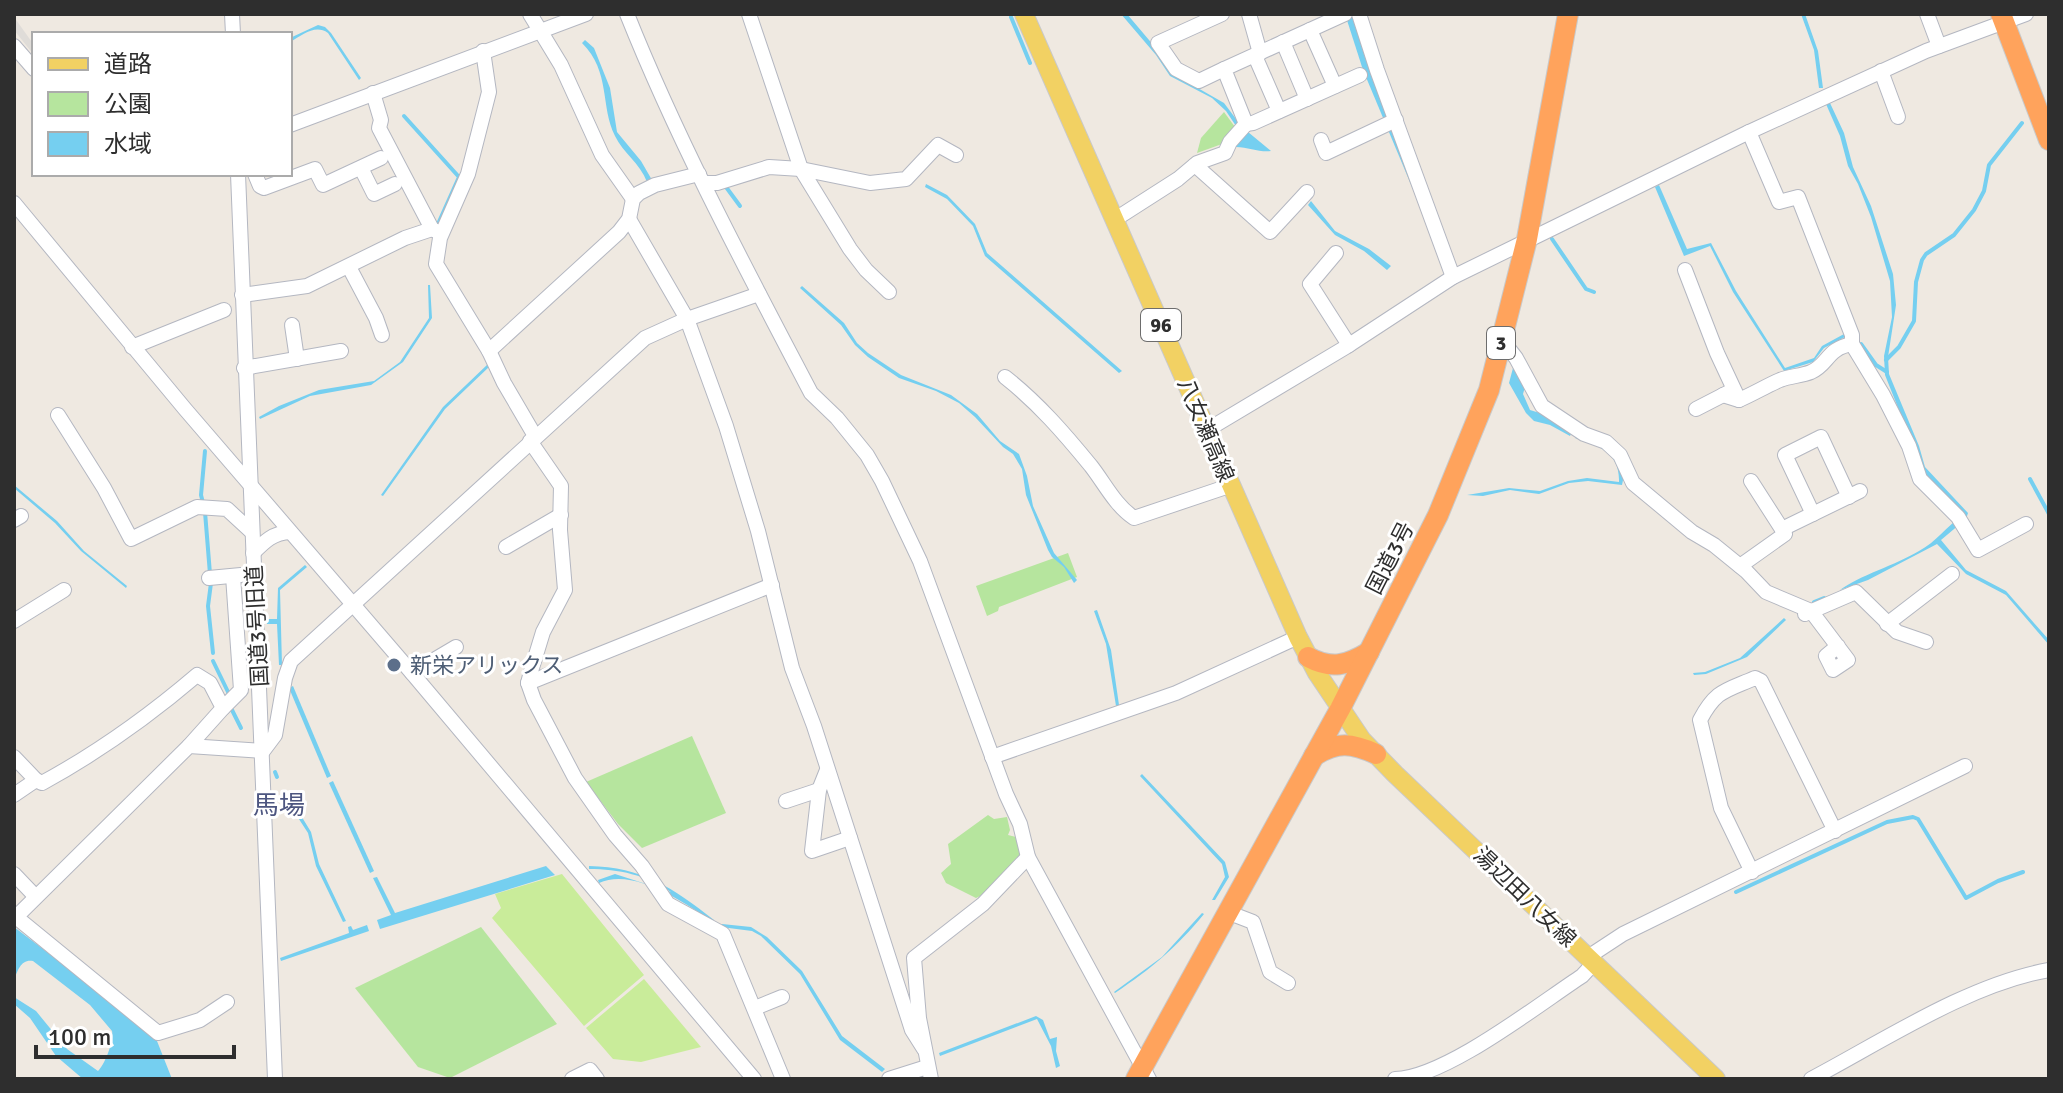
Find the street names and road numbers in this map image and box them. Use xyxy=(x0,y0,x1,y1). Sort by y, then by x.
road number: 96 xyxy=(1141,309,1181,341)
road number: 3 xyxy=(1487,327,1515,359)
street label: 八女瀬高線 xyxy=(1172,374,1240,486)
street label: 国道3号 xyxy=(1360,517,1420,599)
street label: 国道3号旧道 xyxy=(240,564,274,688)
street label: 湯辺田八女線 xyxy=(1468,841,1582,953)

